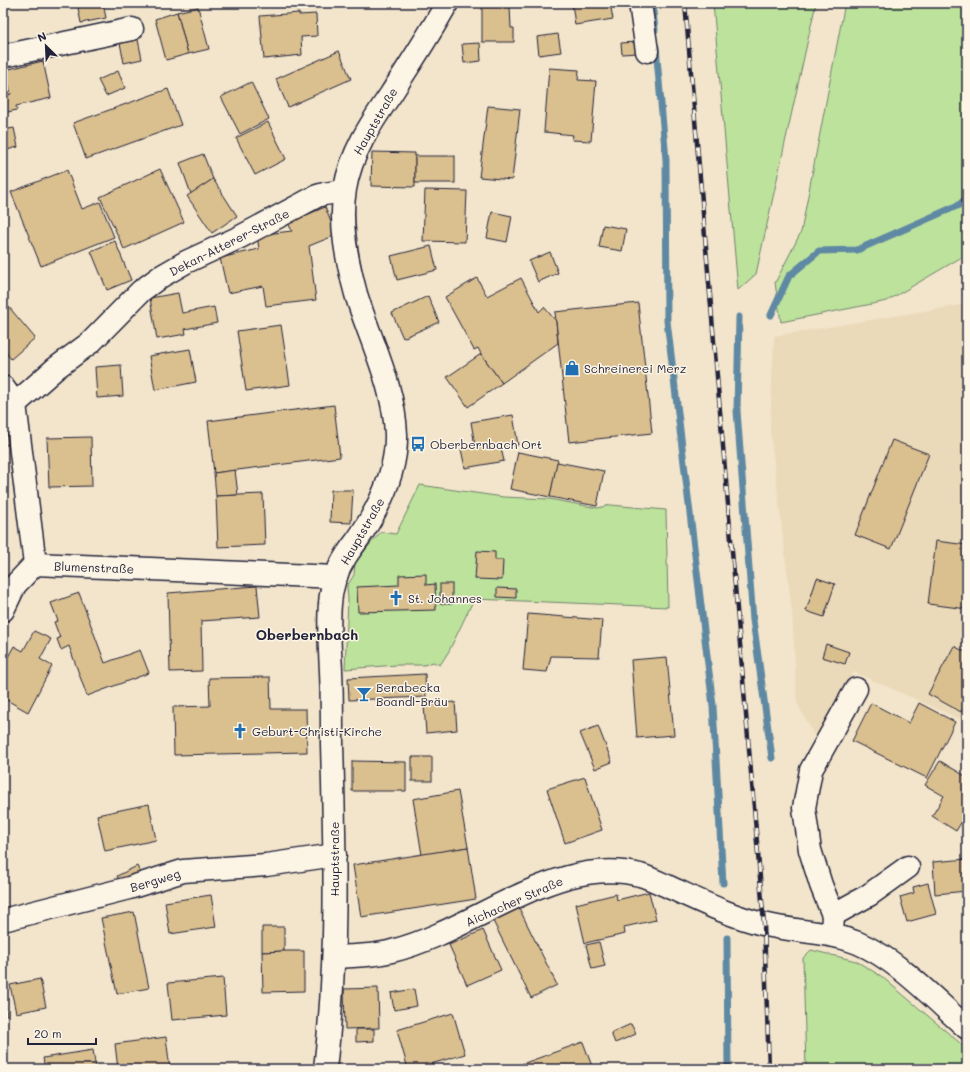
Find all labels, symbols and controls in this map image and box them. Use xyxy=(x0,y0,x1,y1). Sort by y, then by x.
north arrow xyxy=(26,26,66,66)
text: N xyxy=(35,28,49,45)
street label: Hauptstraße xyxy=(349,85,401,157)
street label: Dekan-Atterer-Straße xyxy=(166,205,292,279)
shop icon: Schreinerei Merz xyxy=(563,359,581,377)
place label: Schreinerei Merz xyxy=(584,360,687,376)
bus stop icon: Oberbernbach Ort xyxy=(409,435,427,453)
place label: Oberbernbach Ort xyxy=(430,436,542,452)
street label: Hauptstraße xyxy=(336,495,388,567)
street label: Blumenstraße xyxy=(54,558,134,576)
church icon: St. Johannes xyxy=(387,589,405,607)
place label: St. Johannes xyxy=(408,590,482,606)
district label: Oberbernbach xyxy=(256,625,358,644)
place label: Berabecka Boandl-Bräu xyxy=(376,679,448,709)
bar icon: Berabecka Boandl-Bräu xyxy=(355,685,373,703)
church icon: Geburt-Christi-Kirche xyxy=(231,722,249,740)
place label: Geburt-Christi-Kirche xyxy=(252,723,382,739)
street label: Hauptstraße xyxy=(326,822,342,896)
street label: Bergweg xyxy=(128,865,182,895)
street label: Aichacher Straße xyxy=(463,872,565,930)
scale bar xyxy=(28,1020,96,1046)
text: 20 m xyxy=(34,1025,62,1041)

